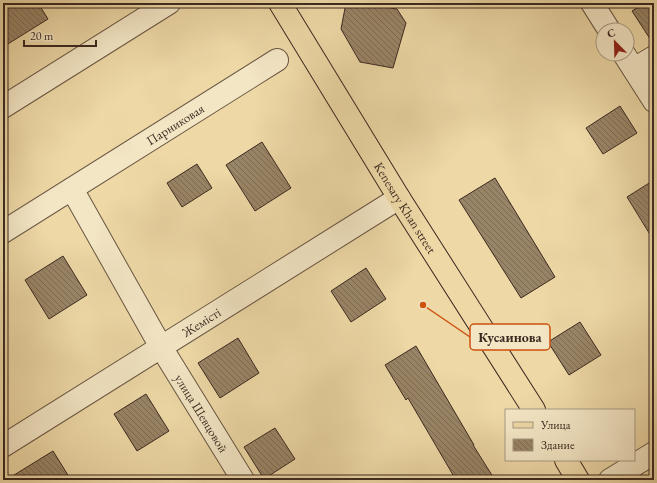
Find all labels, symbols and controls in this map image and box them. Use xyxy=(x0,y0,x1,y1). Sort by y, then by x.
scale bar xyxy=(24,22,96,48)
north arrow xyxy=(595,22,635,62)
text: С xyxy=(605,25,618,41)
text: 20 m xyxy=(30,28,54,44)
street label: Парниковая xyxy=(143,100,208,149)
street label: Kenesary Khan street xyxy=(370,159,440,257)
street label: Жемісті xyxy=(178,304,224,341)
callout: Кусаинова xyxy=(470,324,550,350)
text: Кусаинова xyxy=(478,328,543,346)
street label: улица Шевцовой xyxy=(171,371,232,456)
legend xyxy=(505,409,635,461)
text: Улица xyxy=(540,417,571,433)
text: Здание xyxy=(541,437,575,453)

